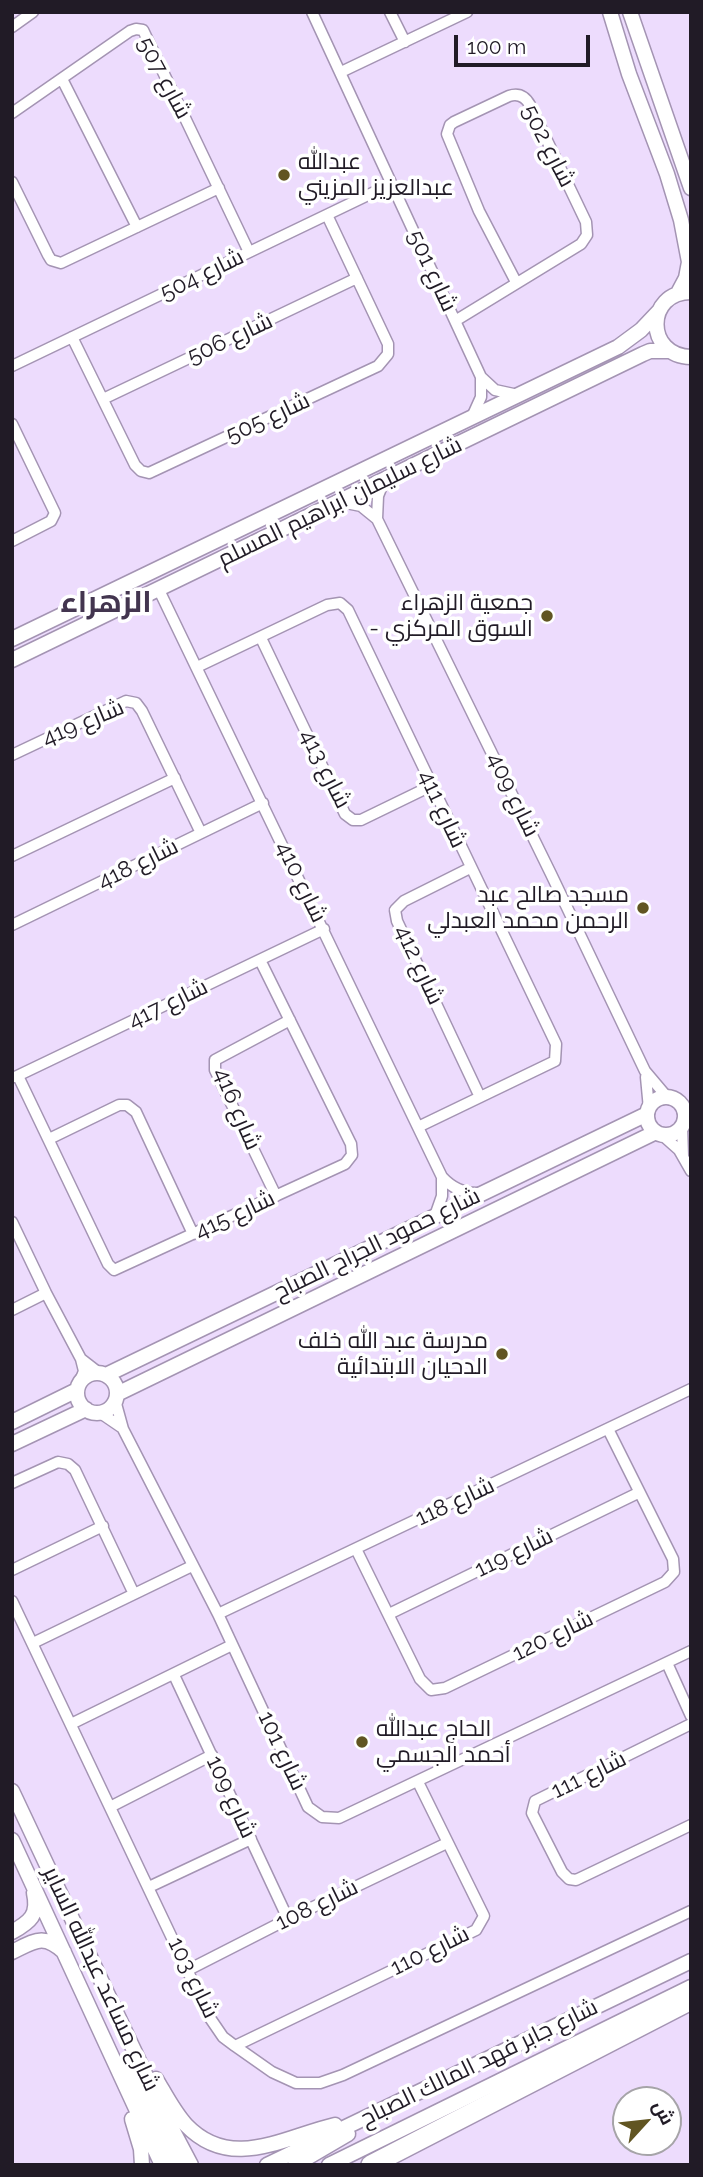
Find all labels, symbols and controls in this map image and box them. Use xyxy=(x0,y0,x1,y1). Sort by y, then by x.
scale bar xyxy=(458,21,594,65)
street label: شارع 507 xyxy=(131,32,197,124)
text: 100 m xyxy=(467,34,526,59)
street label: شارع 502 xyxy=(515,100,581,192)
place label: عبدالله عبدالعزيز المزيني xyxy=(298,148,454,202)
marker: عبدالله عبدالعزيز المزيني xyxy=(276,167,292,183)
street label: شارع 501 xyxy=(401,226,463,316)
street label: شارع 504 xyxy=(156,243,248,307)
street label: شارع 506 xyxy=(183,307,277,371)
street label: شارع 505 xyxy=(222,387,314,449)
street label: شارع سليمان ابراهيم المسلم xyxy=(213,431,467,573)
district label: الزهراء xyxy=(60,585,152,621)
place label: جمعية الزهراء - السوق المركزي xyxy=(369,589,533,643)
marker: جمعية الزهراء - السوق المركزي xyxy=(539,608,555,624)
street label: شارع 419 xyxy=(38,693,128,753)
street label: شارع 413 xyxy=(293,725,357,813)
street label: شارع 409 xyxy=(481,748,545,842)
street label: شارع 411 xyxy=(412,766,472,852)
street label: شارع 418 xyxy=(93,833,183,895)
street label: شارع 410 xyxy=(270,837,332,927)
place label: مسجد صالح عبد الرحمن محمد العبدلي xyxy=(427,881,629,935)
marker: مسجد صالح عبد الرحمن محمد العبدلي xyxy=(635,900,651,916)
street label: شارع 412 xyxy=(389,921,449,1009)
street label: شارع 417 xyxy=(124,973,212,1035)
street label: شارع 416 xyxy=(207,1064,267,1154)
street label: شارع حمود الجراح الصباح xyxy=(269,1182,485,1306)
street label: شارع 415 xyxy=(190,1184,280,1246)
place label: مدرسة عبد الله خلف الدحيان الابتدائية xyxy=(298,1327,488,1381)
marker: مدرسة عبد الله خلف الدحيان الابتدائية xyxy=(494,1346,510,1362)
street label: شارع 118 xyxy=(411,1472,499,1532)
street label: شارع 119 xyxy=(470,1522,558,1584)
street label: شارع 120 xyxy=(508,1605,598,1667)
street label: شارع 101 xyxy=(252,1707,312,1795)
place label: الحاج عبدالله أحمد الجسمي xyxy=(376,1715,511,1769)
marker: الحاج عبدالله أحمد الجسمي xyxy=(354,1734,370,1750)
street label: شارع 111 xyxy=(547,1745,631,1805)
street label: شارع 109 xyxy=(200,1751,262,1843)
street label: شارع مساعد عبدالله الساير xyxy=(37,1862,165,2096)
street label: شارع 108 xyxy=(271,1873,363,1937)
street label: شارع 110 xyxy=(386,1920,474,1982)
street label: شارع 103 xyxy=(162,1933,224,2023)
street label: شارع جابر فهد المالك الصباح xyxy=(356,1993,602,2133)
north arrow xyxy=(612,2086,682,2156)
text: ش xyxy=(649,2097,679,2128)

